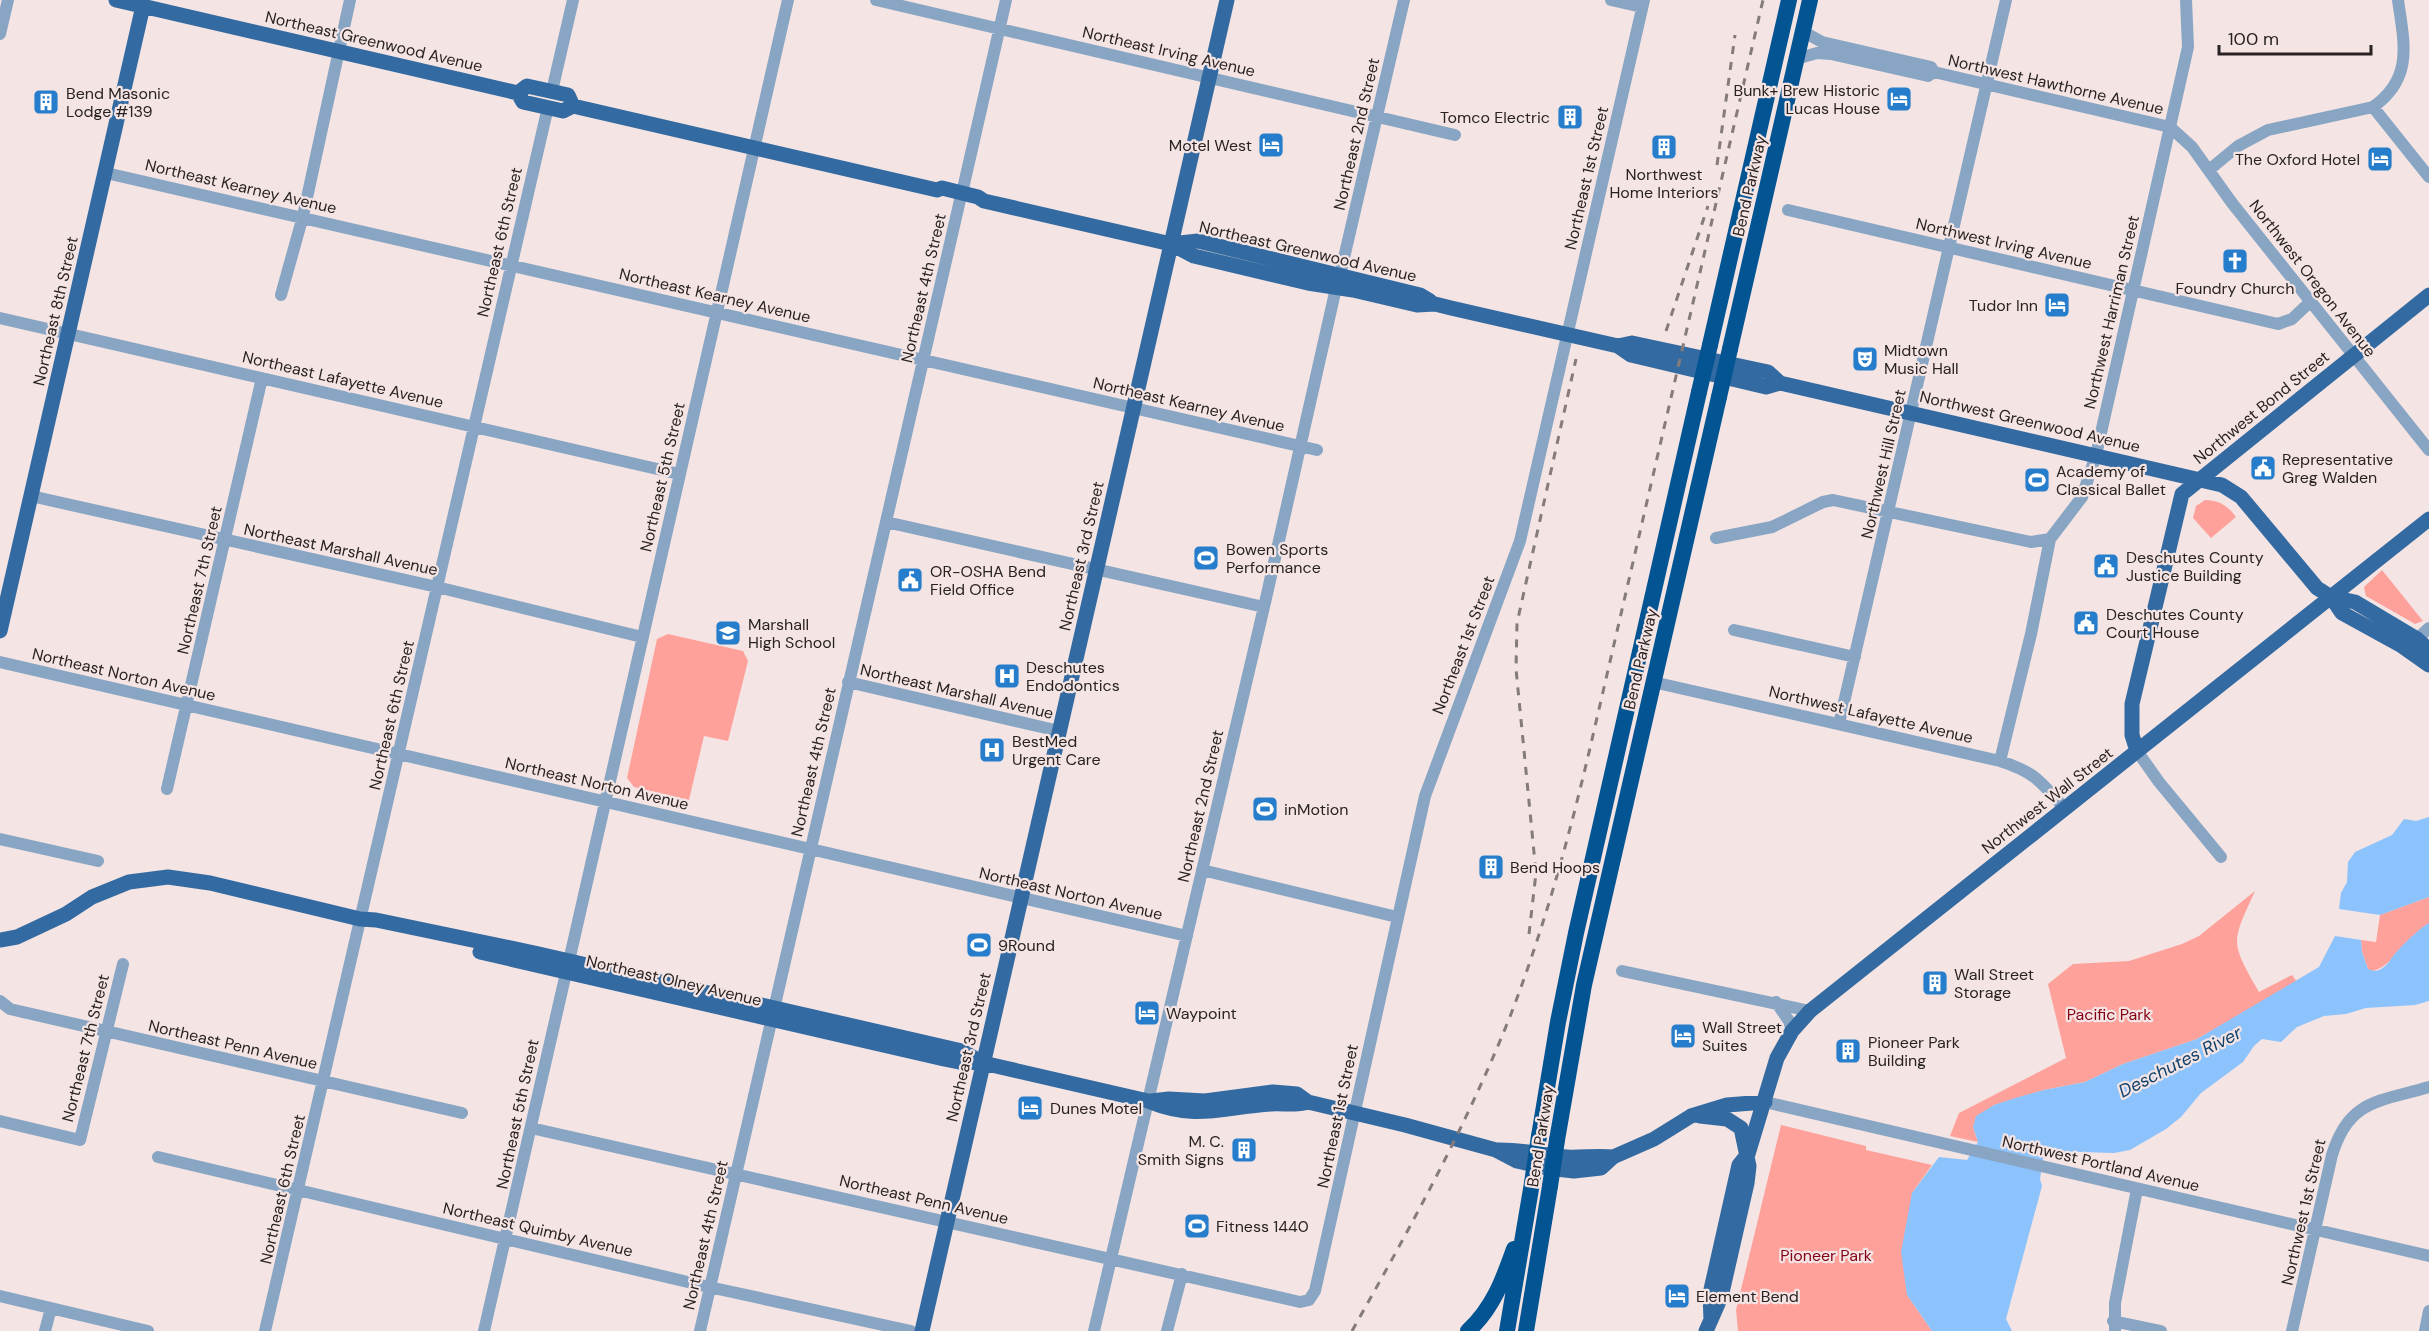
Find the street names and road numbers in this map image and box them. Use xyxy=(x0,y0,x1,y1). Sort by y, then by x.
street label: Northeast Greenwood Avenue xyxy=(263,6,485,77)
street label: Northeast Irving Avenue xyxy=(1080,21,1257,82)
street label: Northwest Hawthorne Avenue xyxy=(1946,49,2166,120)
street label: Northeast 2nd Street xyxy=(1329,56,1384,212)
street label: Northeast 1st Street xyxy=(1560,104,1613,252)
street label: Bend Parkway xyxy=(1728,133,1771,239)
street label: Northeast Kearney Avenue xyxy=(143,154,339,219)
street label: Northeast 6th Street xyxy=(472,165,527,319)
street label: Northwest Oregon Avenue xyxy=(2245,195,2381,361)
street label: Northeast 4th Street xyxy=(896,211,951,365)
street label: Northwest Irving Avenue xyxy=(1914,213,2094,274)
street label: Northwest Harriman Street xyxy=(2079,213,2144,411)
street label: Northeast Greenwood Avenue xyxy=(1197,216,1419,287)
street label: Northeast 8th Street xyxy=(28,234,83,388)
street label: Northeast Kearney Avenue xyxy=(617,263,813,328)
street label: Northeast Lafayette Avenue xyxy=(240,346,445,413)
street label: Northwest Bond Street xyxy=(2189,346,2334,469)
street label: Northeast Kearney Avenue xyxy=(1091,372,1287,437)
street label: Northwest Greenwood Avenue xyxy=(1918,386,2142,457)
street label: Northwest Hill Street xyxy=(1856,387,1911,541)
street label: Northeast 5th Street xyxy=(635,400,690,554)
street label: Northeast 3rd Street xyxy=(1054,479,1109,633)
street label: Northeast 7th Street xyxy=(172,504,227,656)
street label: Northeast Marshall Avenue xyxy=(242,519,440,580)
street label: Northeast 1st Street xyxy=(1427,573,1500,717)
street label: Bend Parkway xyxy=(1619,606,1662,712)
street label: Northeast 6th Street xyxy=(364,638,419,792)
street label: Northeast Norton Avenue xyxy=(30,643,218,706)
street label: Northeast Marshall Avenue xyxy=(858,659,1056,724)
street label: Northwest Lafayette Avenue xyxy=(1767,681,1975,748)
street label: Northeast 4th Street xyxy=(786,685,841,839)
street label: Northeast 2nd Street xyxy=(1173,728,1228,884)
street label: Northwest Wall Street xyxy=(1977,742,2117,858)
street label: Northeast Norton Avenue xyxy=(503,752,691,815)
street label: Northeast Norton Avenue xyxy=(977,862,1165,925)
street label: Northeast Olney Avenue xyxy=(584,950,764,1011)
street label: Northeast 3rd Street xyxy=(941,970,996,1124)
street label: Northeast 7th Street xyxy=(57,972,114,1124)
street label: Northeast Penn Avenue xyxy=(146,1015,319,1074)
street label: Northeast 5th Street xyxy=(491,1037,544,1191)
street label: Northeast 1st Street xyxy=(1312,1042,1363,1190)
street label: Bend Parkway xyxy=(1522,1083,1559,1189)
street label: Northeast 6th Street xyxy=(255,1112,310,1266)
street label: Northwest Portland Avenue xyxy=(2000,1131,2202,1196)
street label: Northwest 1st Street xyxy=(2276,1137,2331,1287)
street label: Northeast 4th Street xyxy=(678,1158,733,1312)
street label: Northeast Penn Avenue xyxy=(837,1170,1010,1229)
street label: Northeast Quimby Avenue xyxy=(441,1197,635,1262)

